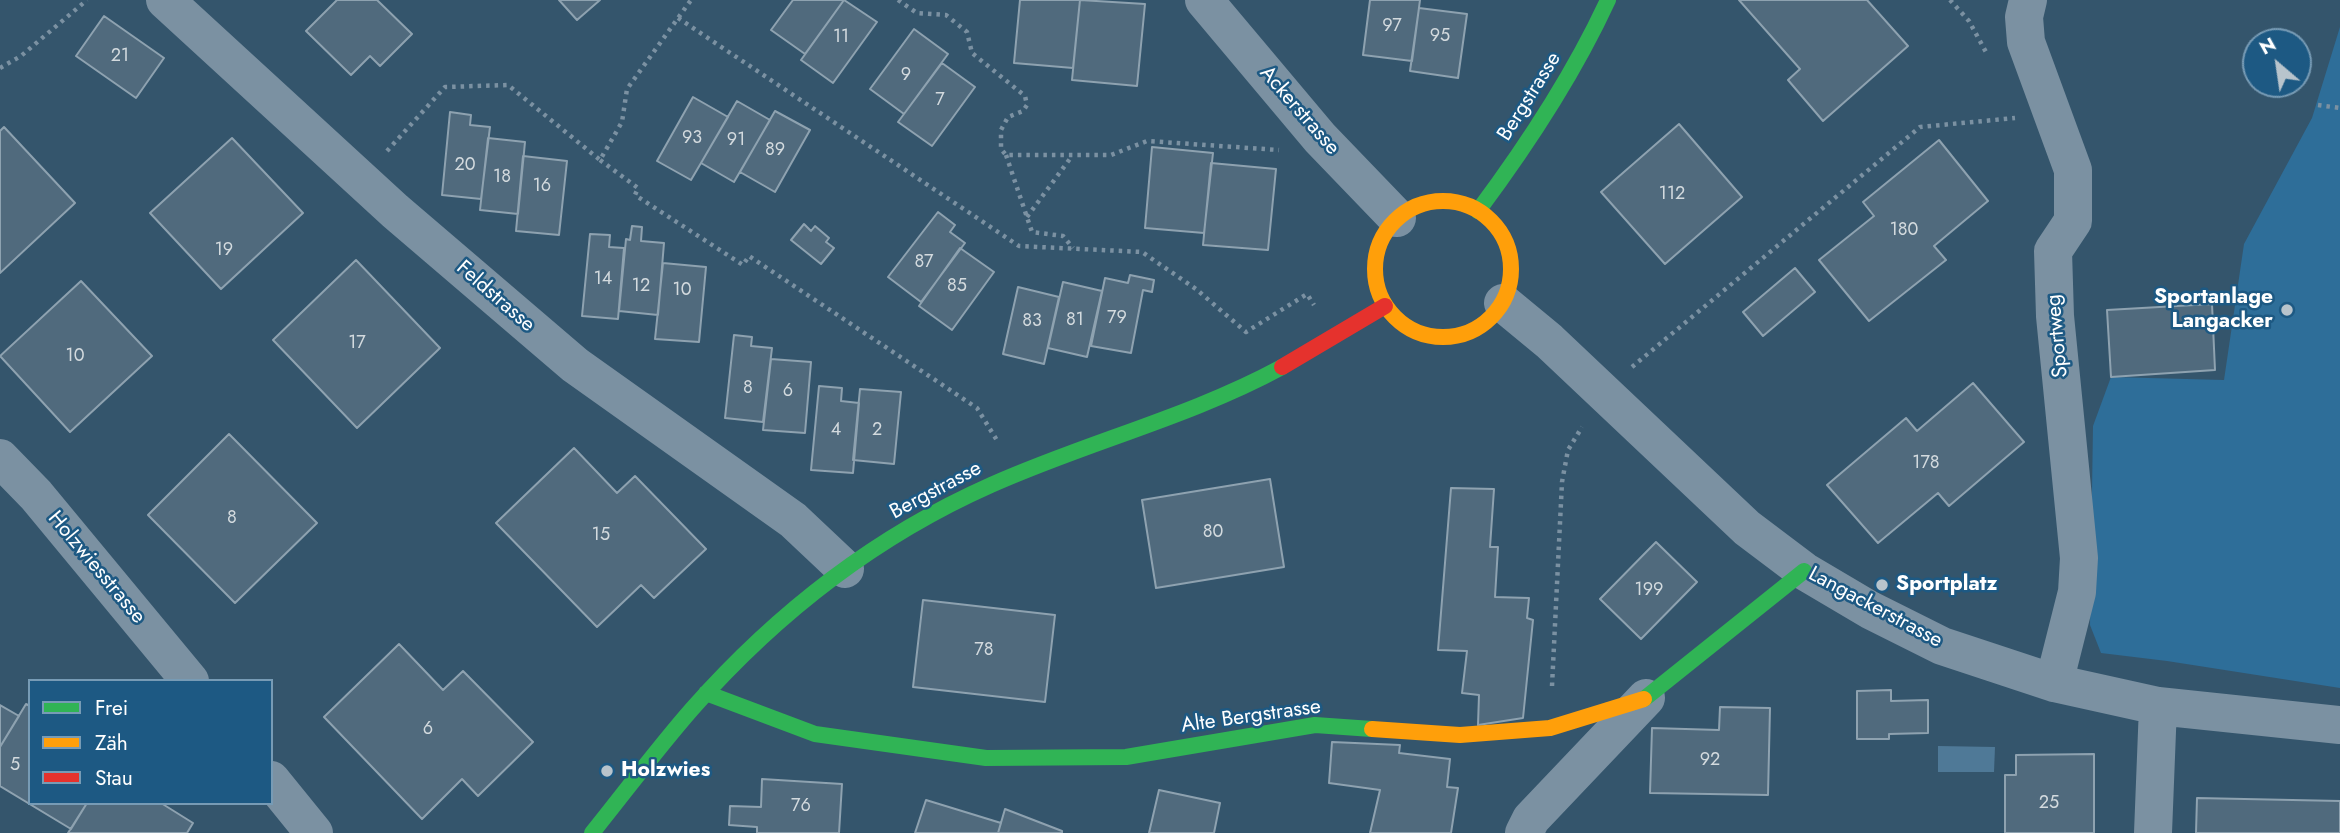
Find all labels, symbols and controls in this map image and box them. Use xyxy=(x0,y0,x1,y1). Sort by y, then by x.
house number: 97 xyxy=(1382,16,1402,38)
house number: 95 xyxy=(1430,26,1450,48)
house number: 11 xyxy=(833,27,849,49)
north arrow xyxy=(2242,28,2312,98)
text: N xyxy=(2254,30,2281,61)
house number: 21 xyxy=(111,46,129,68)
street label: Bergstrasse xyxy=(1493,48,1567,146)
street label: Ackerstrasse xyxy=(1254,61,1344,161)
house number: 9 xyxy=(901,65,911,87)
house number: 7 xyxy=(935,90,945,112)
house number: 93 xyxy=(682,128,702,150)
house number: 91 xyxy=(727,130,745,152)
house number: 89 xyxy=(765,140,785,162)
house number: 20 xyxy=(454,155,476,177)
house number: 18 xyxy=(493,167,511,189)
house number: 16 xyxy=(533,176,551,198)
house number: 112 xyxy=(1659,184,1685,206)
house number: 180 xyxy=(1890,220,1918,242)
house number: 19 xyxy=(215,240,233,262)
house number: 87 xyxy=(914,252,934,274)
street label: Feldstrasse xyxy=(450,256,540,338)
house number: 14 xyxy=(594,269,612,291)
house number: 12 xyxy=(632,276,650,298)
house number: 85 xyxy=(947,276,967,298)
house number: 10 xyxy=(673,280,691,302)
place label: Sportanlage Langacker xyxy=(2154,285,2273,335)
street label: Sportweg xyxy=(2042,293,2074,379)
marker: Sportanlage Langacker xyxy=(2279,302,2295,318)
house number: 79 xyxy=(1107,308,1127,330)
house number: 81 xyxy=(1066,310,1084,332)
house number: 83 xyxy=(1022,311,1042,333)
house number: 17 xyxy=(348,333,366,355)
house number: 10 xyxy=(66,346,84,368)
house number: 8 xyxy=(743,378,753,400)
house number: 6 xyxy=(783,381,793,403)
house number: 4 xyxy=(831,420,841,442)
house number: 2 xyxy=(872,420,882,442)
house number: 178 xyxy=(1912,453,1940,475)
street label: Bergstrasse xyxy=(886,456,986,526)
street label: Holzwiesstrasse xyxy=(42,507,150,629)
house number: 8 xyxy=(227,508,237,530)
house number: 80 xyxy=(1203,522,1223,544)
house number: 15 xyxy=(592,525,610,547)
street label: Langackerstrasse xyxy=(1804,562,1946,654)
place label: Sportplatz xyxy=(1896,572,1997,598)
marker: Sportplatz xyxy=(1874,577,1890,593)
house number: 199 xyxy=(1635,580,1663,602)
house number: 78 xyxy=(974,640,994,662)
legend xyxy=(28,679,273,805)
text: Frei xyxy=(95,693,128,723)
street label: Alte Bergstrasse xyxy=(1180,695,1322,739)
house number: 6 xyxy=(423,719,433,741)
text: Zäh xyxy=(95,728,128,758)
house number: 92 xyxy=(1700,750,1720,772)
house number: 5 xyxy=(10,755,20,777)
place label: Holzwies xyxy=(621,758,710,784)
text: Stau xyxy=(95,763,133,793)
marker: Holzwies xyxy=(599,763,615,779)
house number: 25 xyxy=(2039,793,2059,815)
house number: 76 xyxy=(791,796,811,818)

